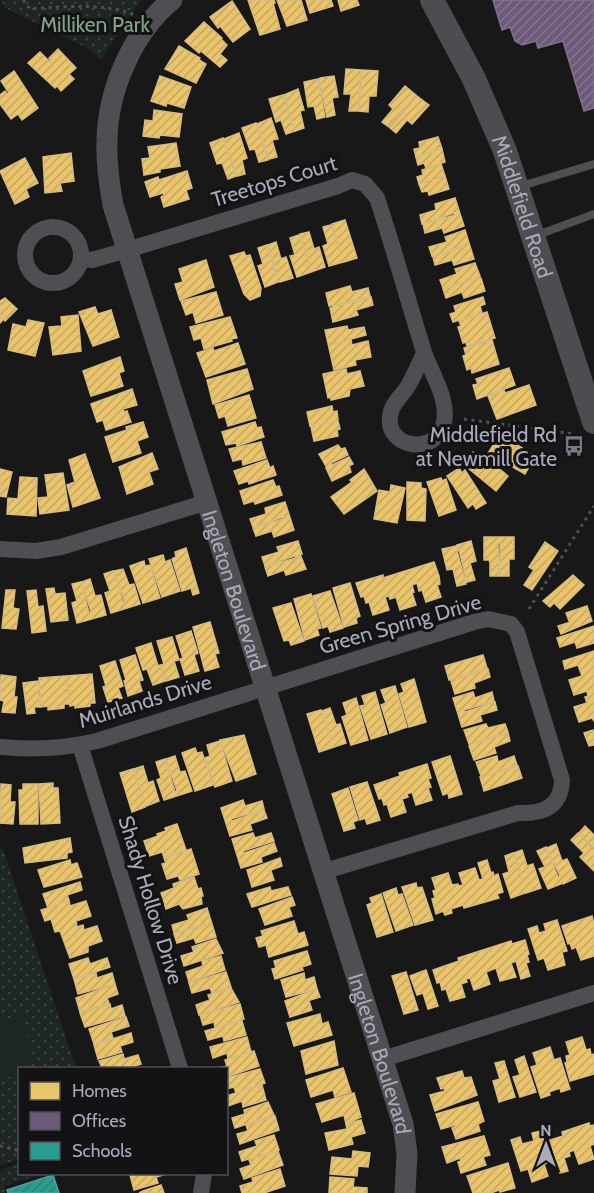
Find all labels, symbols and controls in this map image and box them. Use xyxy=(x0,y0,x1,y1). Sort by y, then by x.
park label: Milliken Park xyxy=(40,12,150,37)
street label: Middlefield Road xyxy=(487,131,558,281)
street label: Treetops Court xyxy=(208,150,340,212)
place label: Middlefield Rd at Newmill Gate xyxy=(416,422,557,471)
bus stop icon: Middlefield Rd at Newmill Gate xyxy=(562,434,586,458)
street label: Ingleton Boulevard xyxy=(197,507,272,674)
street label: Green Spring Drive xyxy=(316,589,484,659)
street label: Muirlands Drive xyxy=(75,669,215,733)
street label: Shady Hollow Drive xyxy=(113,813,189,988)
street label: Ingleton Boulevard xyxy=(344,970,417,1135)
legend xyxy=(18,1067,228,1175)
text: Homes xyxy=(72,1080,127,1102)
text: Offices xyxy=(72,1110,126,1132)
north arrow xyxy=(516,1115,576,1175)
text: N xyxy=(540,1121,552,1140)
text: Schools xyxy=(72,1140,132,1162)

